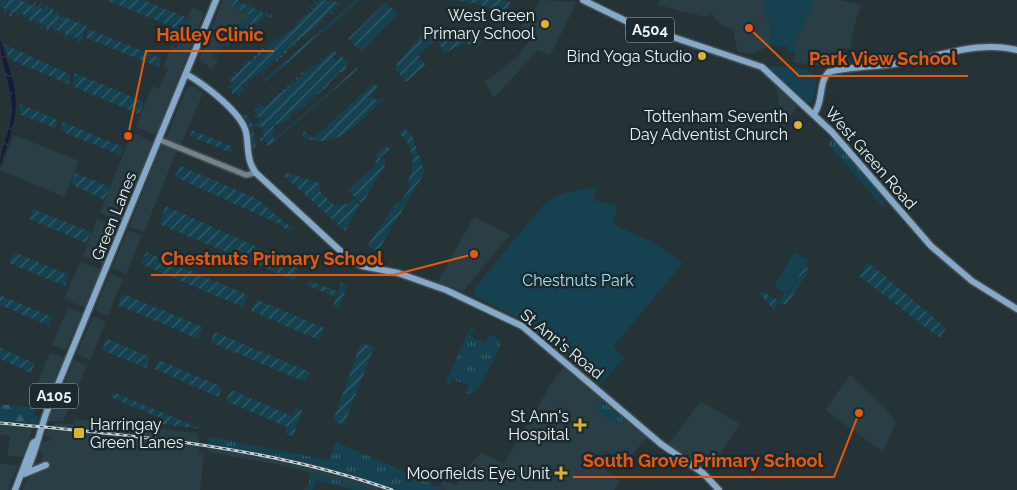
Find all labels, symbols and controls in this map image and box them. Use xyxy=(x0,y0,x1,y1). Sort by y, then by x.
place label: West Green Primary School xyxy=(423,6,536,43)
callout: Halley Clinic xyxy=(146,18,274,51)
marker: West Green Primary School xyxy=(539,18,551,30)
road number: A504 xyxy=(626,18,674,42)
text: Halley Clinic xyxy=(156,24,264,45)
callout: Park View School xyxy=(799,43,968,76)
place label: Bind Yoga Studio xyxy=(567,47,692,66)
text: Park View School xyxy=(809,48,957,69)
marker: Bind Yoga Studio xyxy=(696,50,708,62)
street label: West Green Road xyxy=(821,103,921,213)
place label: Tottenham Seventh Day Adventist Church xyxy=(630,107,788,144)
marker: Tottenham Seventh Day Adventist Church xyxy=(792,119,804,131)
street label: Green Lanes xyxy=(88,169,140,263)
callout: Chestnuts Primary School xyxy=(151,242,393,275)
text: Chestnuts Primary School xyxy=(161,248,383,269)
park label: Chestnuts Park xyxy=(522,271,634,290)
street label: St Ann's Road xyxy=(517,305,607,383)
road number: A105 xyxy=(30,384,78,408)
place label: St Ann's Hospital xyxy=(508,407,570,444)
place label: Harringay Green Lanes xyxy=(90,415,184,452)
marker: St Ann's Hospital xyxy=(573,418,587,432)
marker: Harringay Green Lanes xyxy=(72,426,86,440)
callout: South Grove Primary School xyxy=(573,444,834,477)
text: South Grove Primary School xyxy=(583,450,824,471)
place label: Moorfields Eye Unit xyxy=(406,464,551,483)
marker: Moorfields Eye Unit xyxy=(554,466,568,480)

